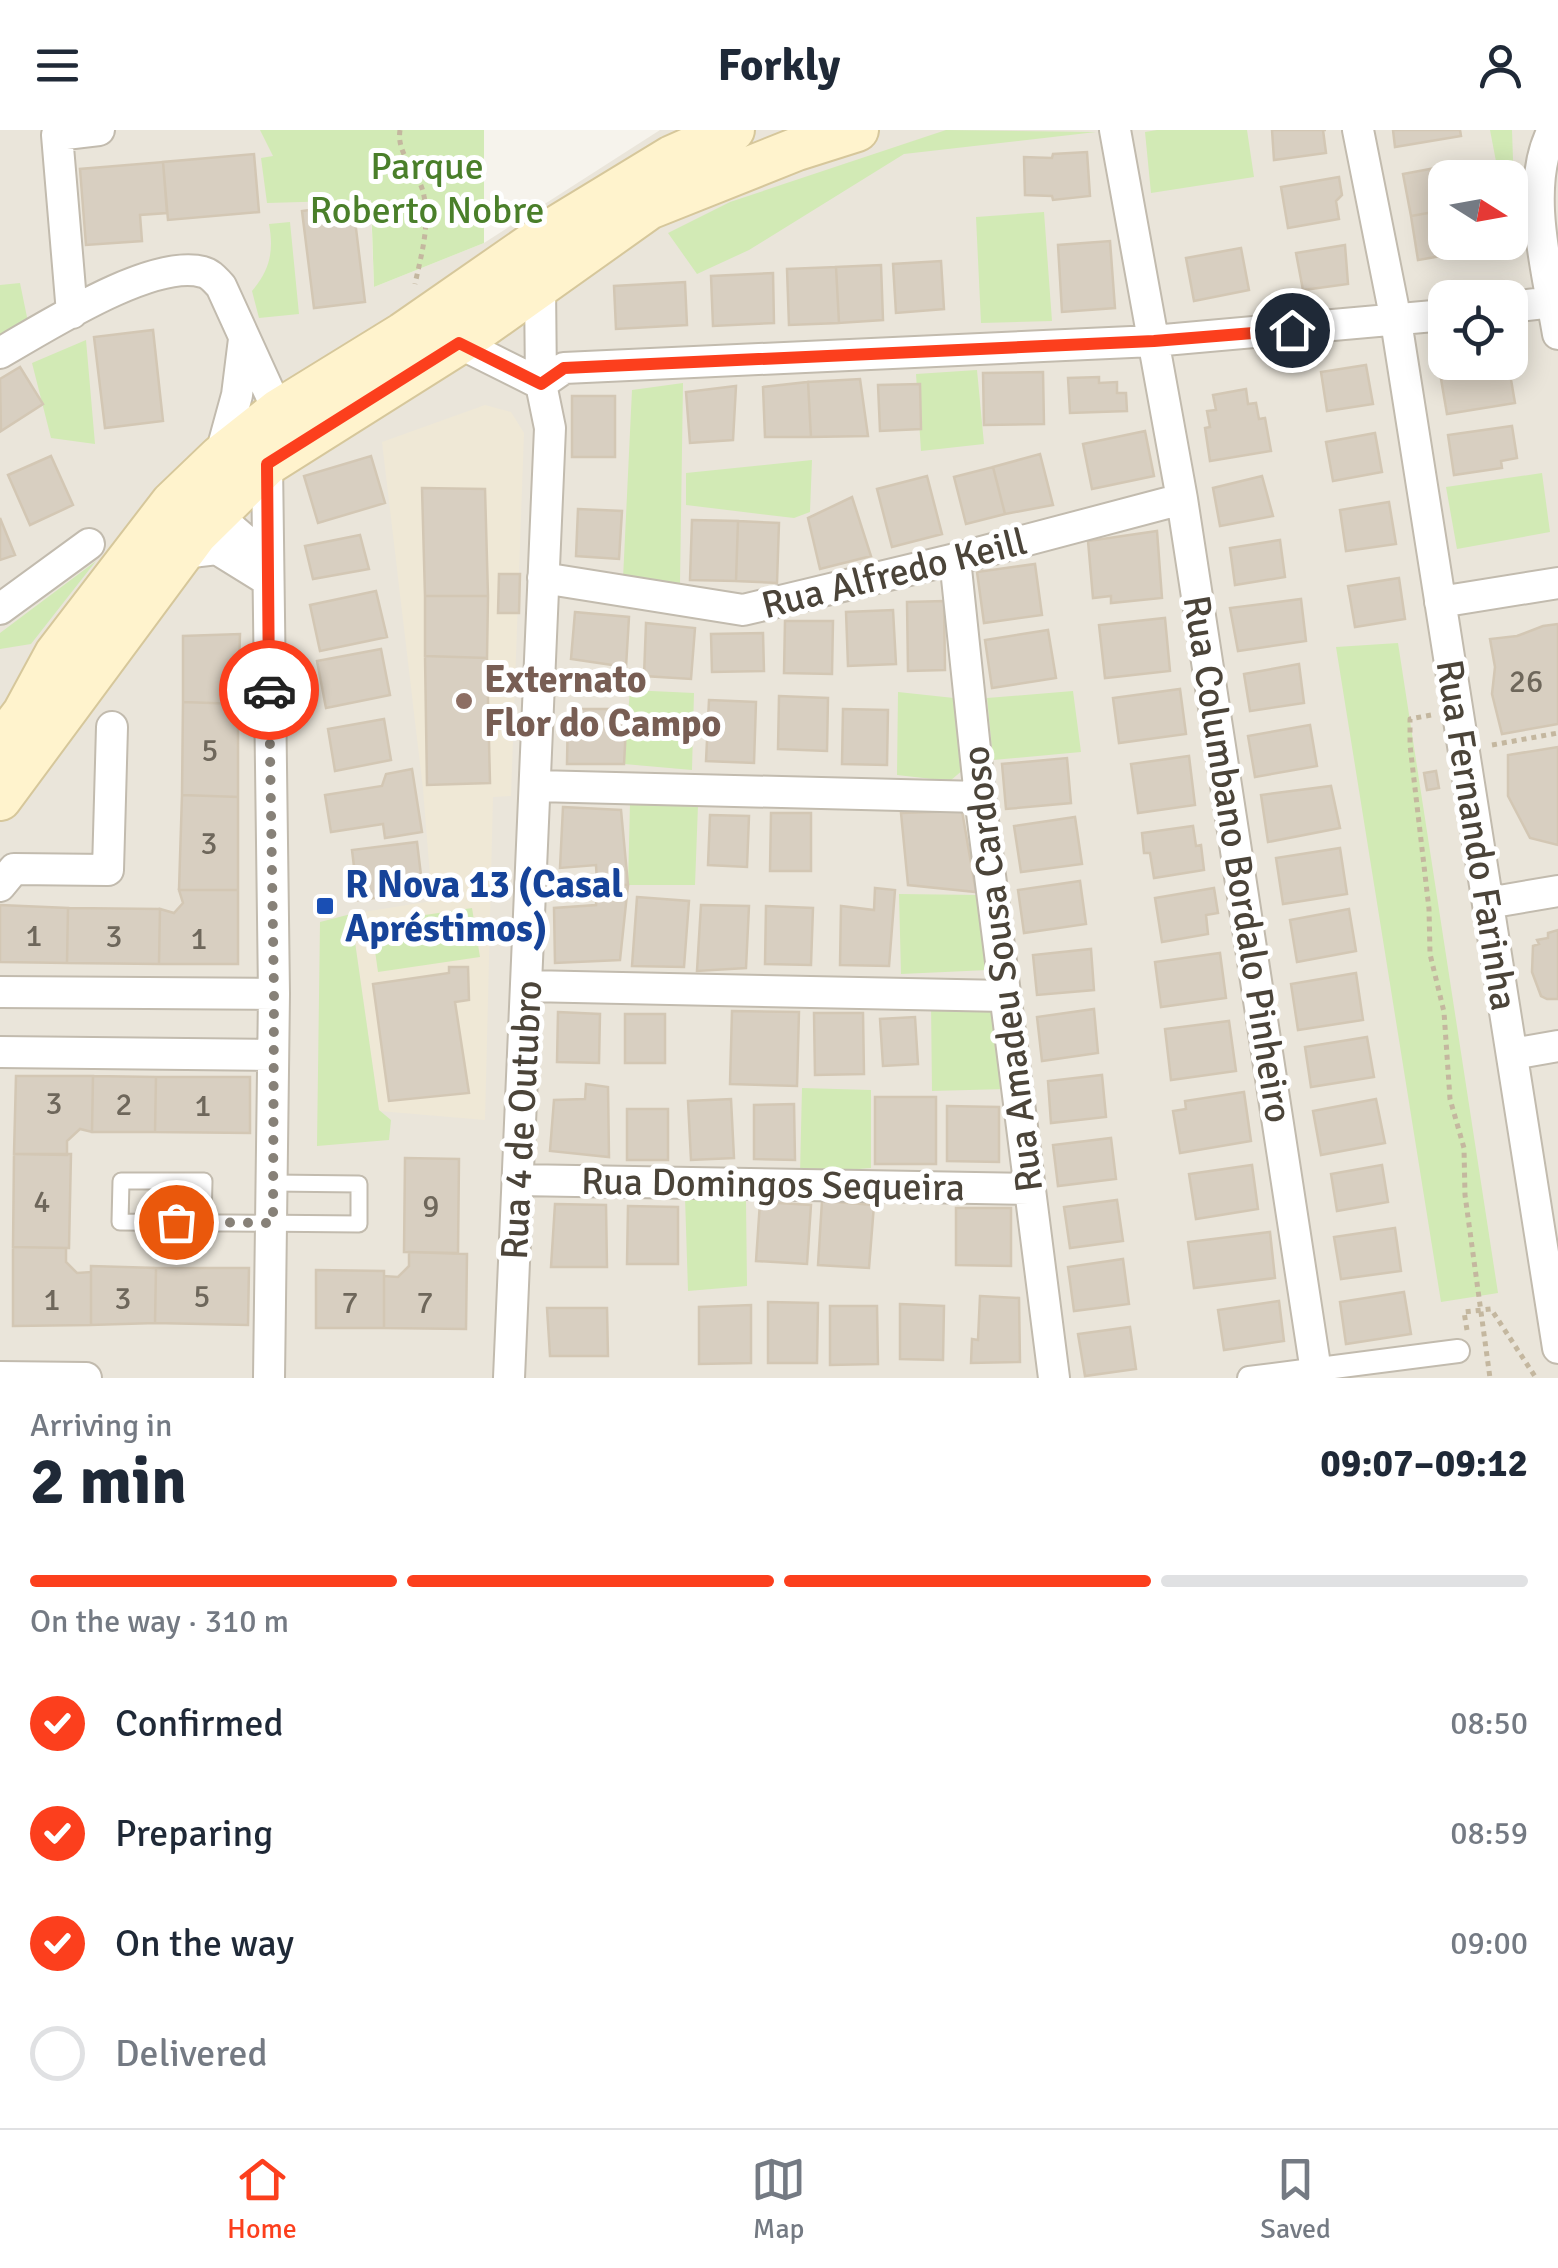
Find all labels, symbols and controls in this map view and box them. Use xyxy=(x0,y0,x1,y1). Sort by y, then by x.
icon: menu xyxy=(30,38,85,93)
text: Forkly xyxy=(718,38,840,93)
icon: person xyxy=(1473,38,1528,93)
park label: Parque Roberto Nobre xyxy=(310,143,544,234)
north arrow xyxy=(1428,160,1528,260)
map controls xyxy=(1428,160,1528,380)
button: locate xyxy=(1428,280,1528,380)
pin xyxy=(1250,288,1335,373)
icon: home xyxy=(1265,303,1320,358)
street label: Rua Alfredo Keill xyxy=(757,518,1031,629)
street label: Rua Columbano Bordalo Pinheiro xyxy=(1173,592,1302,1126)
courier xyxy=(219,640,319,740)
place label: Externato Flor do Campo xyxy=(484,656,721,747)
street label: Rua Fernando Farinha xyxy=(1426,656,1527,1014)
house number: 26 xyxy=(1509,662,1543,701)
icon: car xyxy=(242,663,297,718)
marker: Externato Flor do Campo xyxy=(453,690,475,712)
house number: 5 xyxy=(201,731,219,770)
street label: Rua Amadeu Sousa Cardoso xyxy=(952,743,1053,1195)
house number: 3 xyxy=(200,824,218,863)
place label: R Nova 13 (Casal Apréstimos) xyxy=(345,861,623,952)
marker: R Nova 13 (Casal Apréstimos) xyxy=(314,895,336,917)
house number: 1 xyxy=(25,916,43,955)
house number: 3 xyxy=(105,917,123,956)
house number: 1 xyxy=(190,919,208,958)
street label: Rua 4 de Outubro xyxy=(491,979,552,1261)
house number: 3 xyxy=(45,1084,63,1123)
house number: 2 xyxy=(115,1085,133,1124)
house number: 1 xyxy=(194,1086,212,1125)
street label: Rua Domingos Sequeira xyxy=(581,1158,965,1211)
pin xyxy=(134,1180,219,1265)
house number: 4 xyxy=(33,1182,51,1221)
house number: 9 xyxy=(422,1187,440,1226)
icon: bag xyxy=(149,1195,204,1250)
house number: 5 xyxy=(193,1277,211,1316)
house number: 3 xyxy=(114,1279,132,1318)
house number: 1 xyxy=(43,1280,61,1319)
house number: 7 xyxy=(341,1283,359,1322)
house number: 7 xyxy=(416,1283,434,1322)
text: Arriving in xyxy=(30,1406,172,1445)
text: 09:07–09:12 xyxy=(1320,1440,1528,1487)
text: 2 min xyxy=(30,1442,187,1522)
text: On the way · 310 m xyxy=(30,1602,289,1641)
icon: check xyxy=(30,1696,85,1751)
text: Confirmed xyxy=(115,1700,284,1747)
text: 08:50 xyxy=(1450,1704,1528,1743)
icon: check xyxy=(30,1806,85,1861)
text: Preparing xyxy=(115,1810,273,1857)
text: 08:59 xyxy=(1450,1814,1528,1853)
icon: check xyxy=(30,1916,85,1971)
text: On the way xyxy=(115,1920,294,1967)
text: 09:00 xyxy=(1450,1924,1528,1963)
text: Delivered xyxy=(115,2030,268,2077)
tab: Home xyxy=(227,2152,297,2246)
tab: Map xyxy=(751,2152,806,2246)
tab: Saved xyxy=(1260,2152,1331,2246)

